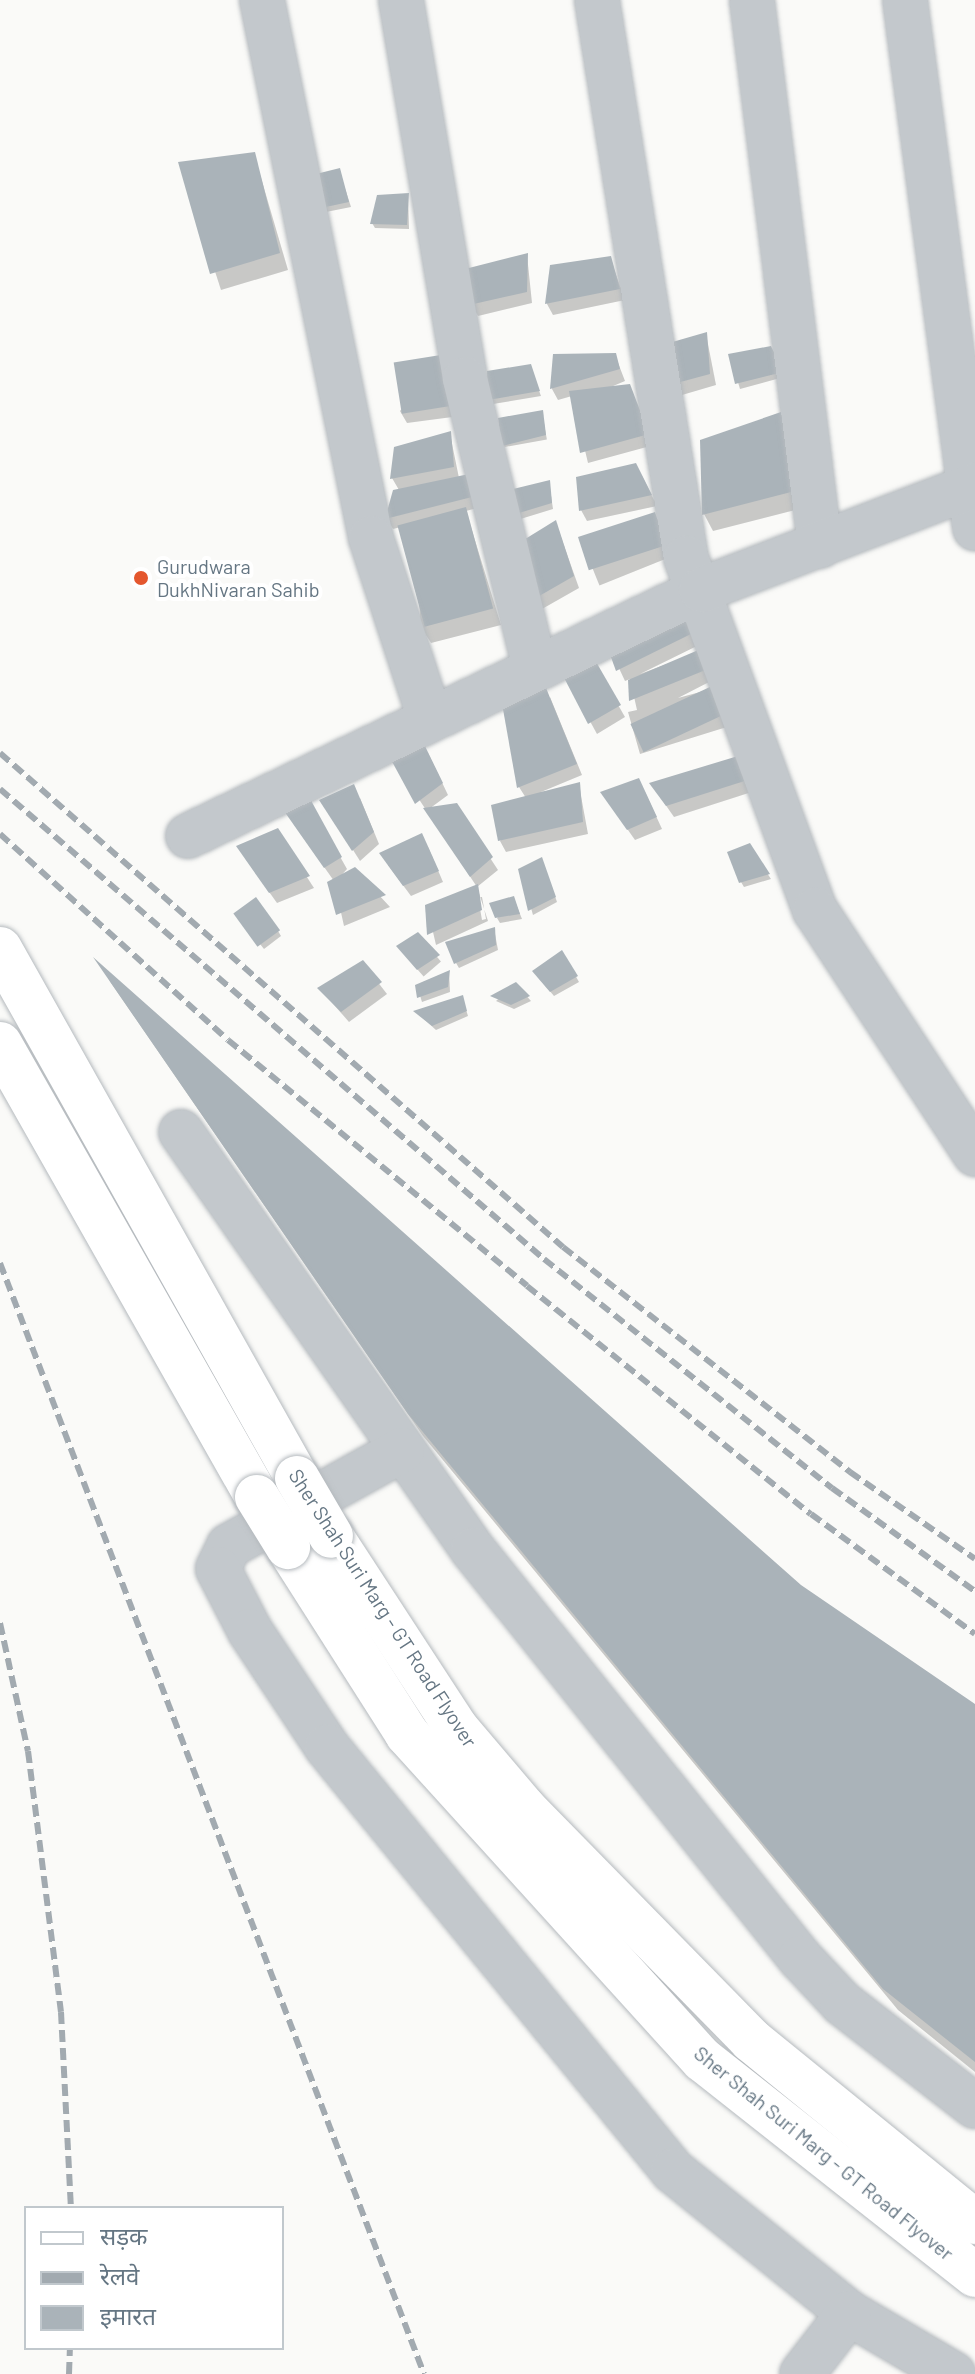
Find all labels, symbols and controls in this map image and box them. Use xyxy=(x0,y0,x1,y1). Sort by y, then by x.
place label: Gurudwara DukhNivaran Sahib xyxy=(157,554,320,601)
marker: Gurudwara DukhNivaran Sahib xyxy=(132,569,150,587)
street label: Sher Shah Suri Marg - GT Road Flyover xyxy=(284,1464,482,1752)
street label: Sher Shah Suri Marg - GT Road Flyover xyxy=(689,2041,959,2265)
legend xyxy=(24,2206,284,2350)
text: सड़क xyxy=(100,2221,148,2250)
text: रेलवे xyxy=(100,2261,139,2290)
text: इमारत xyxy=(100,2301,156,2330)

